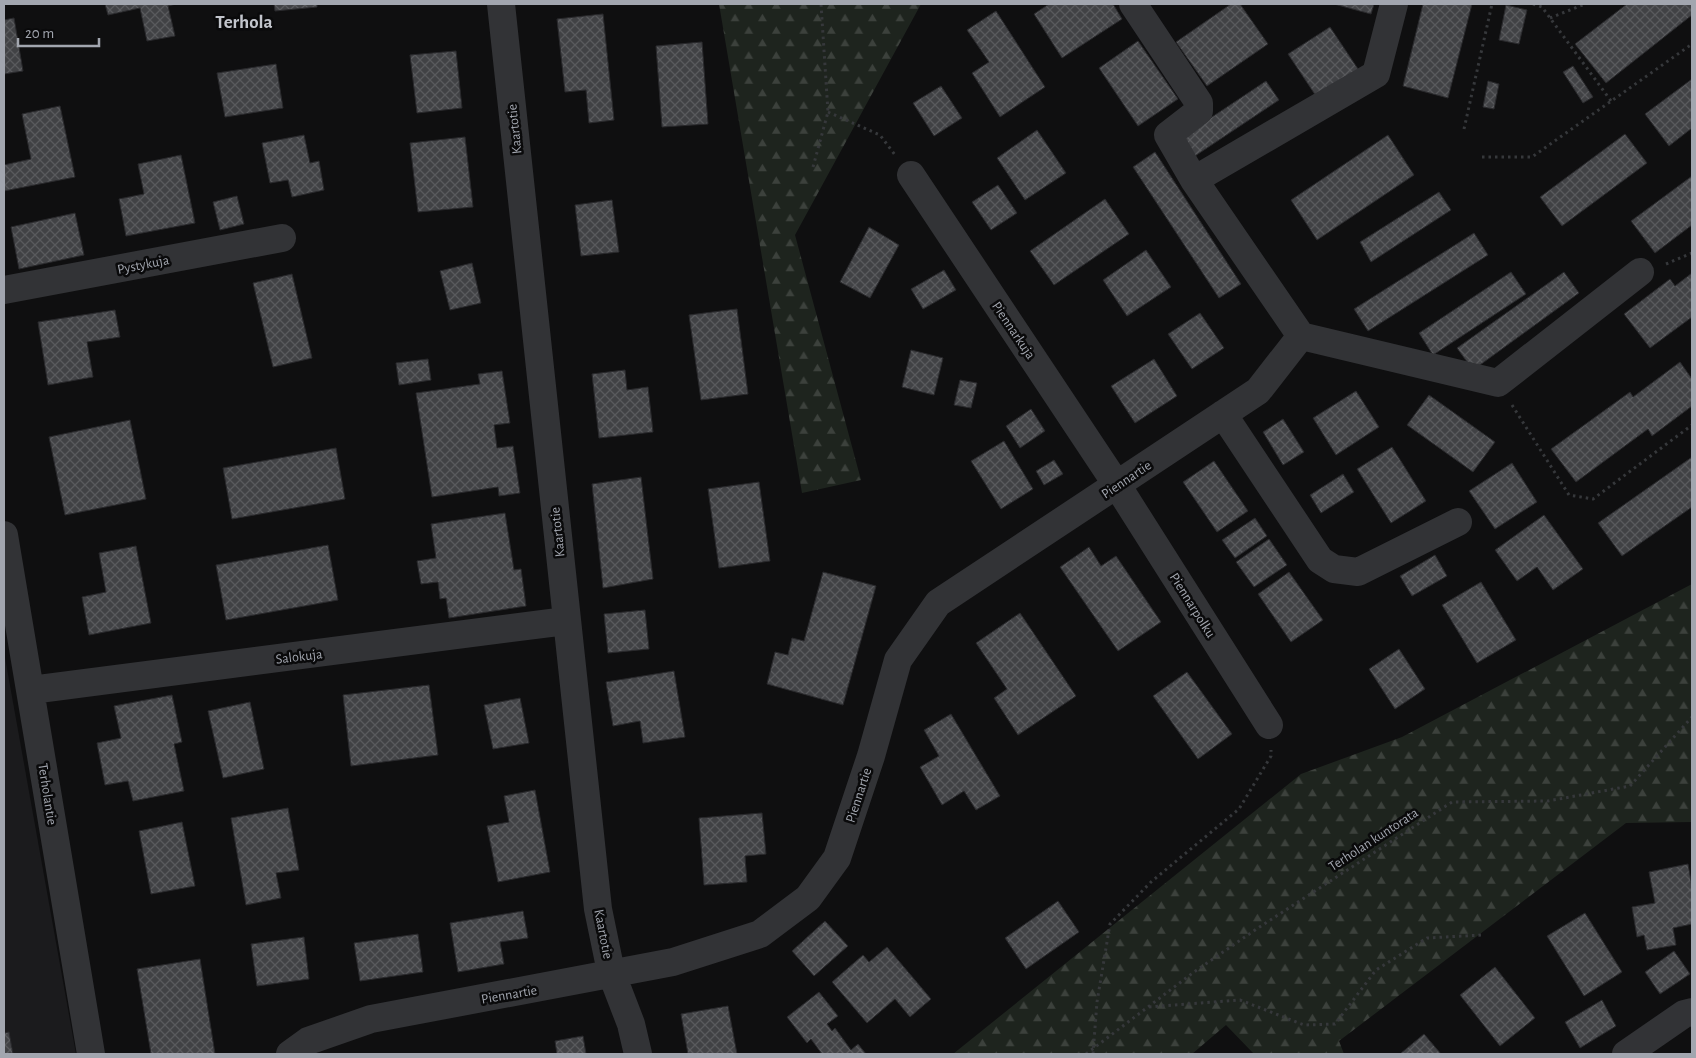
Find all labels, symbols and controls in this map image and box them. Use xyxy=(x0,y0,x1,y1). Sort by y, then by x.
district label: Terhola xyxy=(215,13,273,32)
scale bar xyxy=(18,15,99,47)
text: 20 m xyxy=(25,26,54,41)
street label: Kaartotie xyxy=(505,103,525,155)
street label: Pystykuja xyxy=(116,253,171,277)
street label: Piennarkuja xyxy=(989,299,1038,362)
street label: Piennartie xyxy=(1099,458,1154,501)
street label: Kaartotie xyxy=(548,506,568,558)
street label: Piennarpolku xyxy=(1167,571,1218,640)
street label: Salokuja xyxy=(275,647,324,667)
street label: Terholantie xyxy=(35,762,59,826)
street label: Piennartie xyxy=(844,766,874,824)
street label: Terholan kuntorata xyxy=(1326,805,1421,874)
street label: Kaartotie xyxy=(591,908,615,960)
street label: Piennartie xyxy=(480,983,538,1007)

